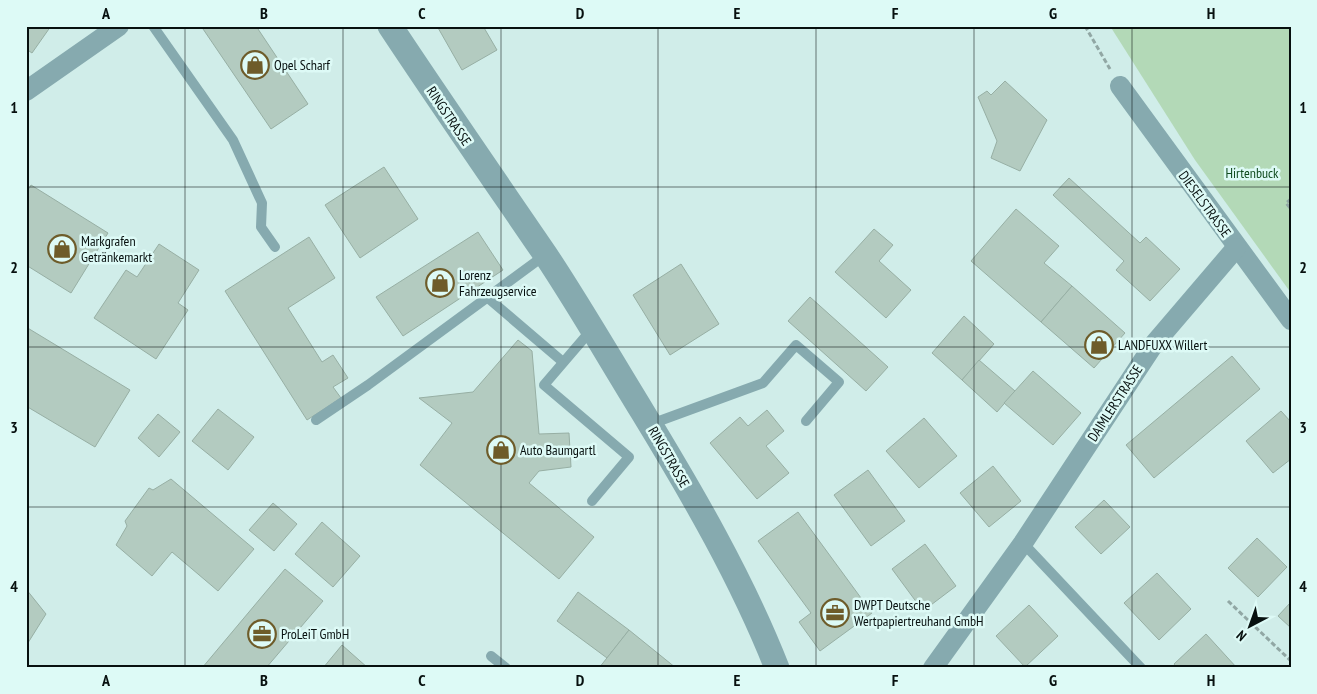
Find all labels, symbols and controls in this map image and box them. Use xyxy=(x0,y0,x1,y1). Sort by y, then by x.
text: A xyxy=(101,3,111,23)
text: B xyxy=(260,3,268,23)
text: C xyxy=(418,3,426,23)
text: D xyxy=(576,3,585,23)
text: E xyxy=(734,3,741,23)
text: F xyxy=(892,3,899,23)
text: G xyxy=(1049,3,1057,23)
text: H xyxy=(1207,3,1215,23)
shop icon: Opel Scharf xyxy=(240,50,270,80)
place label: Opel Scharf xyxy=(274,56,330,74)
street label: RINGSTRASSE xyxy=(423,83,475,149)
text: 1 xyxy=(10,97,18,117)
text: 1 xyxy=(1299,97,1307,117)
park label: Hirtenbuck xyxy=(1226,164,1279,182)
street label: DIESELSTRASSE xyxy=(1175,167,1235,241)
place label: Markgrafen Getränkemarkt xyxy=(81,232,152,266)
shop icon: Markgrafen Getränkemarkt xyxy=(47,234,77,264)
text: 2 xyxy=(10,257,18,277)
text: 2 xyxy=(1299,257,1307,277)
place label: Lorenz Fahrzeugservice xyxy=(459,266,537,300)
shop icon: Lorenz Fahrzeugservice xyxy=(425,268,455,298)
shop icon: LANDFUXX Willert xyxy=(1084,330,1114,360)
place label: LANDFUXX Willert xyxy=(1118,336,1207,354)
street label: DAIMLERSTRASSE xyxy=(1084,361,1146,445)
text: 3 xyxy=(10,417,18,437)
text: 3 xyxy=(1299,417,1307,437)
street label: RINGSTRASSE xyxy=(644,423,694,491)
shop icon: Auto Baumgartl xyxy=(486,435,516,465)
place label: Auto Baumgartl xyxy=(520,441,597,459)
text: 4 xyxy=(10,576,18,596)
text: 4 xyxy=(1299,576,1307,596)
place label: DWPT Deutsche Wertpapiertreuhand GmbH xyxy=(854,596,984,630)
office icon: DWPT Deutsche Wertpapiertreuhand GmbH xyxy=(820,598,850,628)
north arrow xyxy=(1224,602,1274,652)
office icon: ProLeiT GmbH xyxy=(247,619,277,649)
place label: ProLeiT GmbH xyxy=(281,625,349,643)
text: N xyxy=(1233,627,1250,645)
text: A xyxy=(101,670,111,690)
text: B xyxy=(260,670,268,690)
text: C xyxy=(418,670,426,690)
text: D xyxy=(576,670,585,690)
text: E xyxy=(734,670,741,690)
text: F xyxy=(892,670,899,690)
text: G xyxy=(1049,670,1057,690)
text: H xyxy=(1207,670,1215,690)

